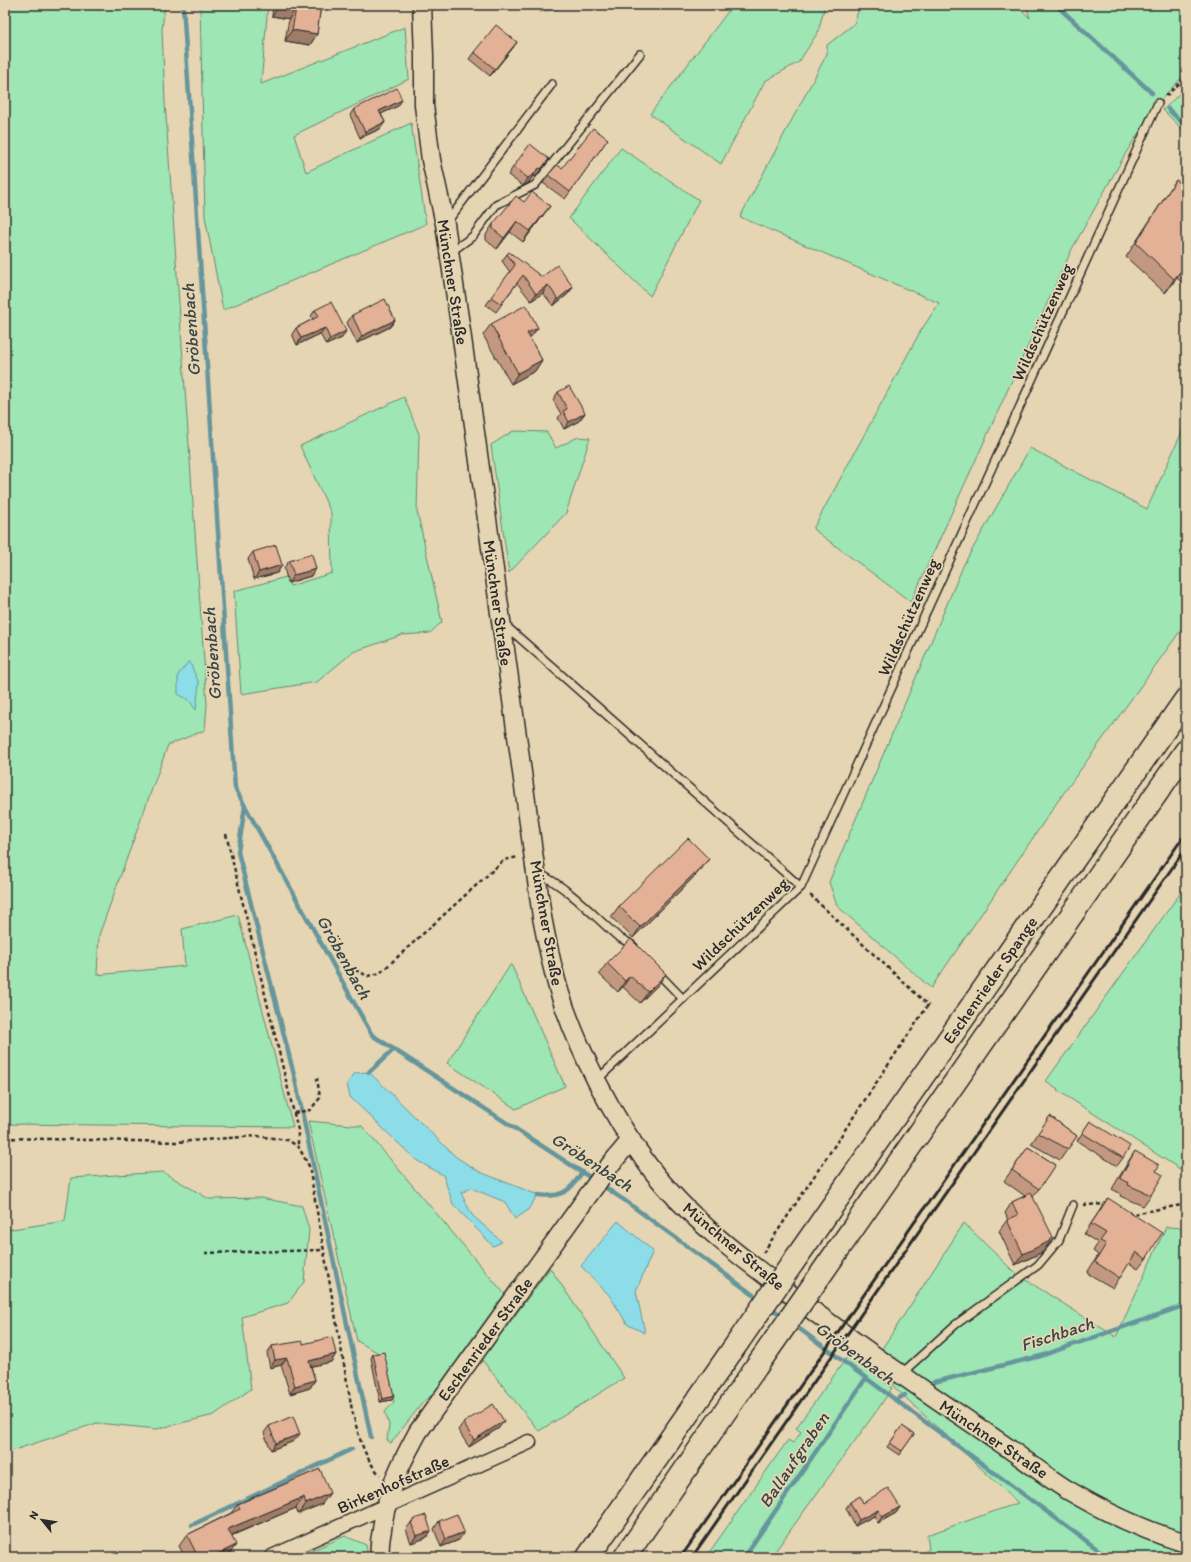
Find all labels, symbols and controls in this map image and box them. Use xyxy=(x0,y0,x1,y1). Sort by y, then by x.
street label: Münchner Straße xyxy=(433,218,473,346)
street label: Wildschützenweg xyxy=(1007,260,1077,384)
water label: Gröbenbach xyxy=(177,282,205,377)
street label: Münchner Straße xyxy=(479,539,517,667)
street label: Wildschützenweg xyxy=(873,555,943,679)
water label: Gröbenbach xyxy=(198,606,226,701)
street label: Münchner Straße xyxy=(526,859,568,987)
street label: Wildschützenweg xyxy=(688,873,793,975)
water label: Gröbenbach xyxy=(312,911,376,1003)
street label: Eschenrieder Spange xyxy=(938,912,1042,1048)
water label: Gröbenbach xyxy=(547,1127,637,1197)
street label: Münchner Straße xyxy=(679,1198,789,1294)
street label: Eschenrieder Straße xyxy=(433,1273,537,1405)
water label: Fischbach xyxy=(1018,1312,1097,1356)
water label: Gröbenbach xyxy=(811,1317,899,1389)
street label: Münchner Straße xyxy=(936,1395,1052,1483)
water label: Ballaufgraben xyxy=(754,1407,834,1512)
street label: Birkenhofstraße xyxy=(334,1450,452,1518)
north arrow xyxy=(22,1500,62,1540)
text: N xyxy=(26,1509,41,1522)

